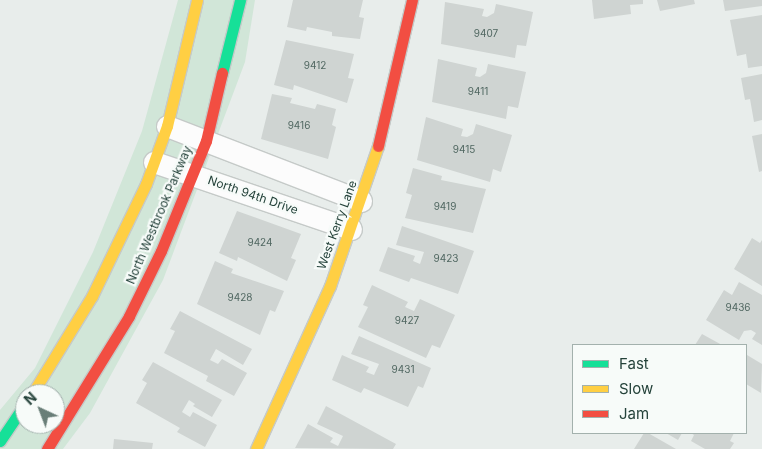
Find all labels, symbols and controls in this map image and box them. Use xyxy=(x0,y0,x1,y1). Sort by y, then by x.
house number: 9407 xyxy=(474,28,498,40)
house number: 9412 xyxy=(304,60,326,72)
house number: 9411 xyxy=(468,86,488,98)
house number: 9416 xyxy=(288,120,310,132)
street label: North Westbrook Parkway xyxy=(123,144,195,286)
house number: 9415 xyxy=(453,144,475,156)
street label: North 94th Drive xyxy=(206,173,300,217)
street label: West Kerry Lane xyxy=(314,179,360,271)
house number: 9419 xyxy=(434,201,456,213)
house number: 9424 xyxy=(247,237,273,249)
house number: 9423 xyxy=(434,253,458,265)
house number: 9428 xyxy=(228,292,252,304)
house number: 9436 xyxy=(725,302,751,314)
house number: 9427 xyxy=(395,315,419,327)
legend xyxy=(572,344,747,434)
text: Fast xyxy=(619,354,649,373)
house number: 9431 xyxy=(392,364,414,376)
text: Slow xyxy=(619,379,653,398)
north arrow xyxy=(15,384,65,434)
text: N xyxy=(20,389,40,408)
text: Jam xyxy=(619,404,649,423)

